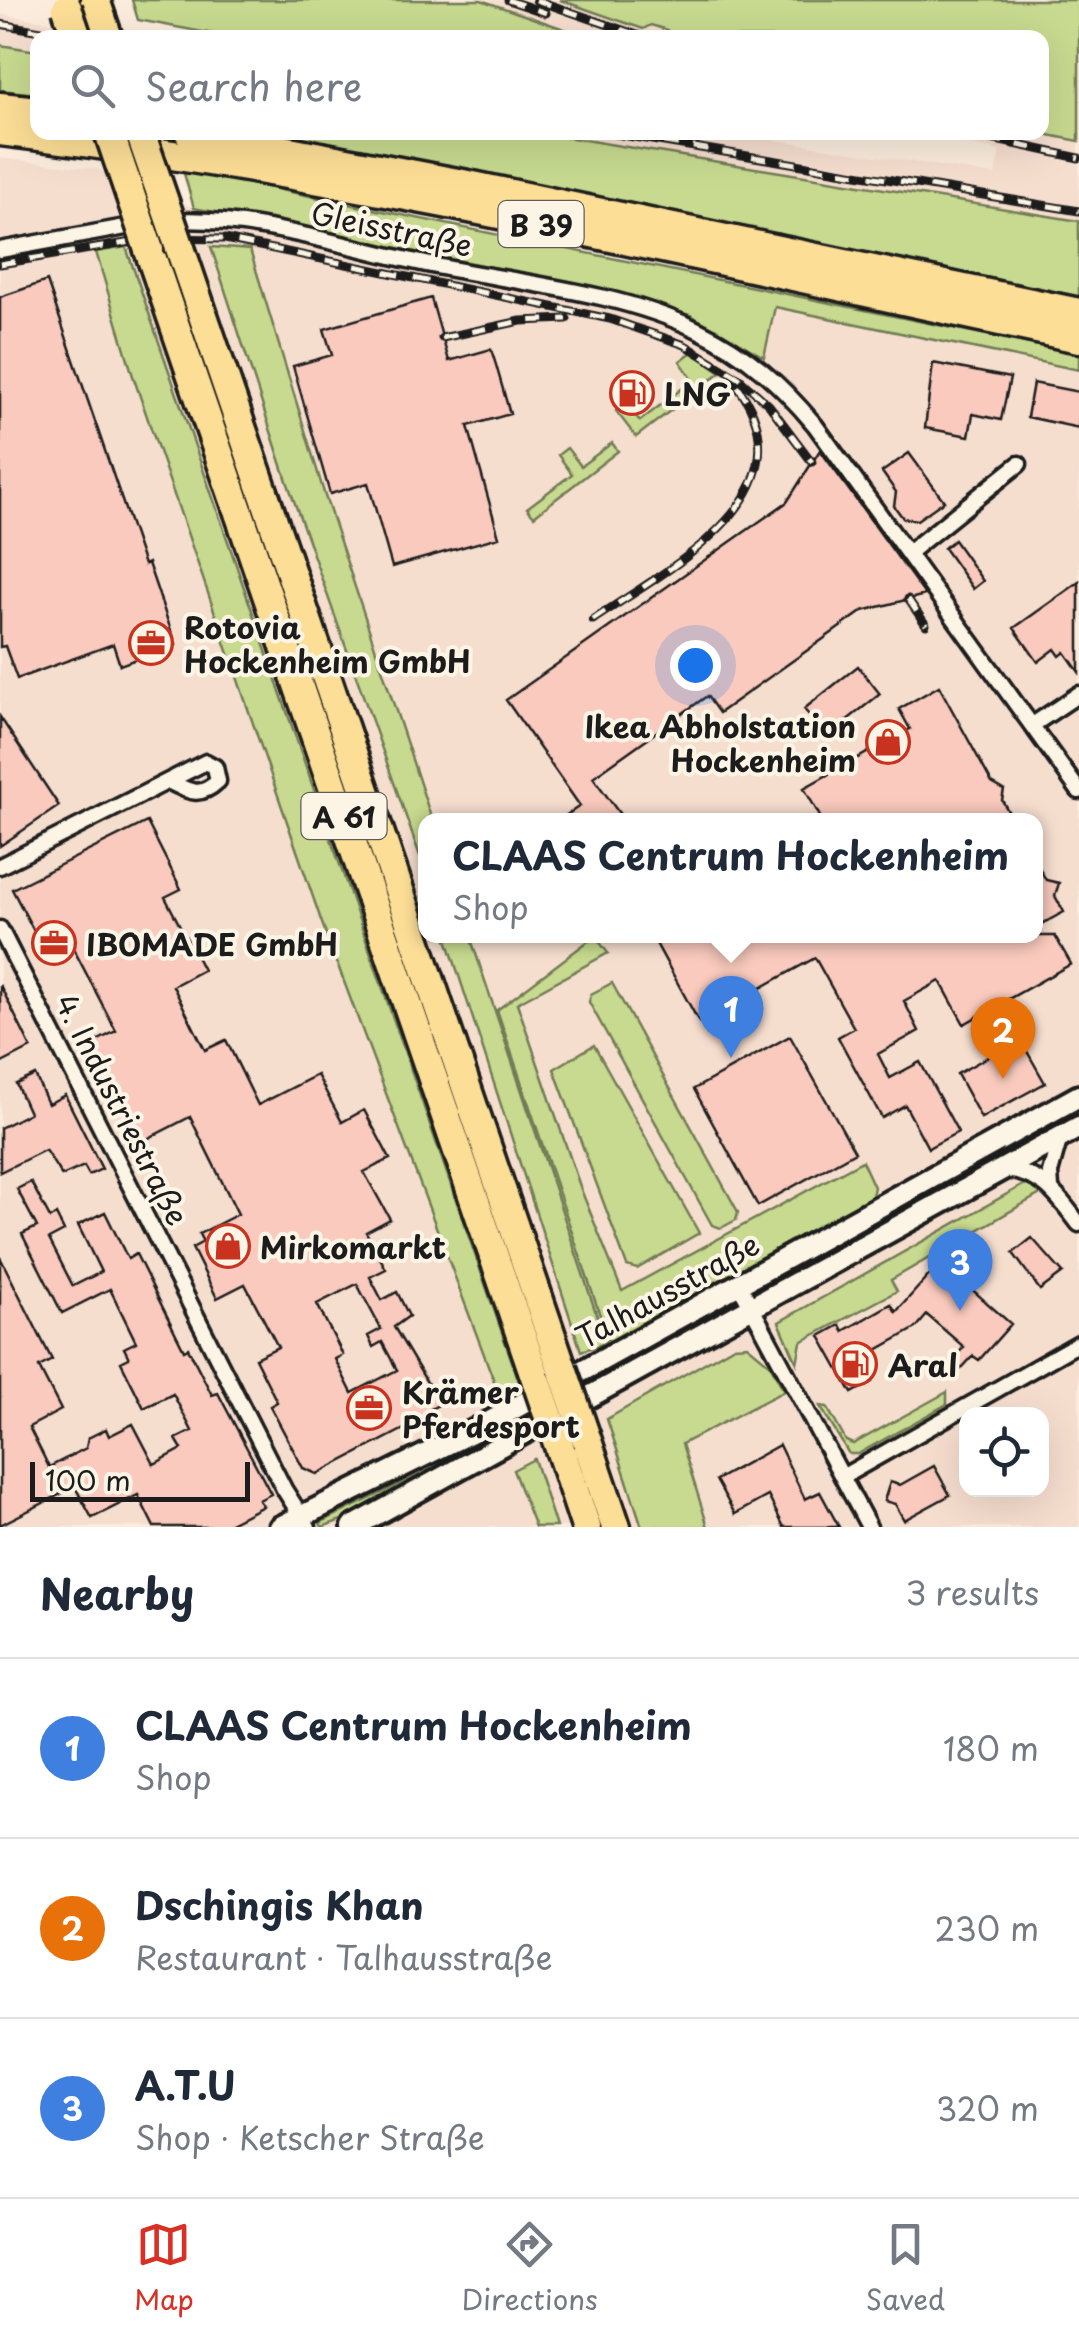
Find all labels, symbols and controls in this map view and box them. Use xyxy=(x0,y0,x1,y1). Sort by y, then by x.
search box xyxy=(30,30,1049,140)
text: Search here xyxy=(145,57,362,114)
icon: search xyxy=(65,58,120,113)
street label: Gleisstraße xyxy=(307,189,477,267)
road number: B 39 xyxy=(498,201,584,247)
fuel station icon: LNG xyxy=(609,370,655,416)
place label: LNG xyxy=(664,371,731,416)
place label: Rotovia Hockenheim GmbH xyxy=(184,604,470,683)
office icon: Rotovia Hockenheim GmbH xyxy=(128,620,174,666)
your location xyxy=(670,640,721,691)
place label: Ikea Abholstation Hockenheim xyxy=(584,703,856,782)
shop icon: Ikea Abholstation Hockenheim xyxy=(865,719,911,765)
road number: A 61 xyxy=(302,793,386,839)
popup xyxy=(418,813,1043,943)
text: CLAAS Centrum Hockenheim xyxy=(452,826,1009,883)
text: Shop xyxy=(452,883,529,931)
office icon: IBOMADE GmbH xyxy=(31,920,77,966)
place label: IBOMADE GmbH xyxy=(86,921,338,966)
pin: 1 xyxy=(698,976,764,1058)
street label: 4. Industriestraße xyxy=(45,985,201,1233)
pin: 2 xyxy=(970,996,1036,1079)
street label: Talhausstraße xyxy=(567,1221,767,1359)
shop icon: Mirkomarkt xyxy=(205,1223,251,1269)
place label: Mirkomarkt xyxy=(260,1224,446,1269)
pin: 3 xyxy=(928,1228,992,1311)
fuel station icon: Aral xyxy=(832,1341,878,1387)
place label: Aral xyxy=(888,1342,957,1387)
place label: Krämer Pferdesport xyxy=(402,1369,580,1448)
office icon: Krämer Pferdesport xyxy=(346,1385,392,1431)
map controls xyxy=(959,1407,1049,1497)
button: locate xyxy=(959,1407,1049,1497)
scale bar xyxy=(30,1457,250,1502)
text: 100 m xyxy=(45,1458,131,1501)
text: Nearby xyxy=(40,1561,194,1624)
text: 3 results xyxy=(905,1568,1039,1616)
text: CLAAS Centrum Hockenheim xyxy=(135,1696,692,1753)
text: 1 xyxy=(65,1724,80,1772)
text: 180 m xyxy=(943,1724,1039,1772)
text: Shop xyxy=(135,1753,212,1801)
text: Dschingis Khan xyxy=(135,1876,424,1933)
text: 2 xyxy=(61,1904,84,1952)
text: 230 m xyxy=(934,1904,1039,1952)
text: Restaurant · Talhausstraße xyxy=(135,1933,552,1981)
text: A.T.U xyxy=(135,2056,236,2113)
text: 3 xyxy=(62,2084,83,2132)
text: 320 m xyxy=(936,2084,1039,2132)
text: Shop · Ketscher Straße xyxy=(135,2113,485,2161)
tab: Map xyxy=(134,2217,194,2320)
tab: Directions xyxy=(462,2217,598,2320)
tab: Saved xyxy=(866,2217,945,2320)

